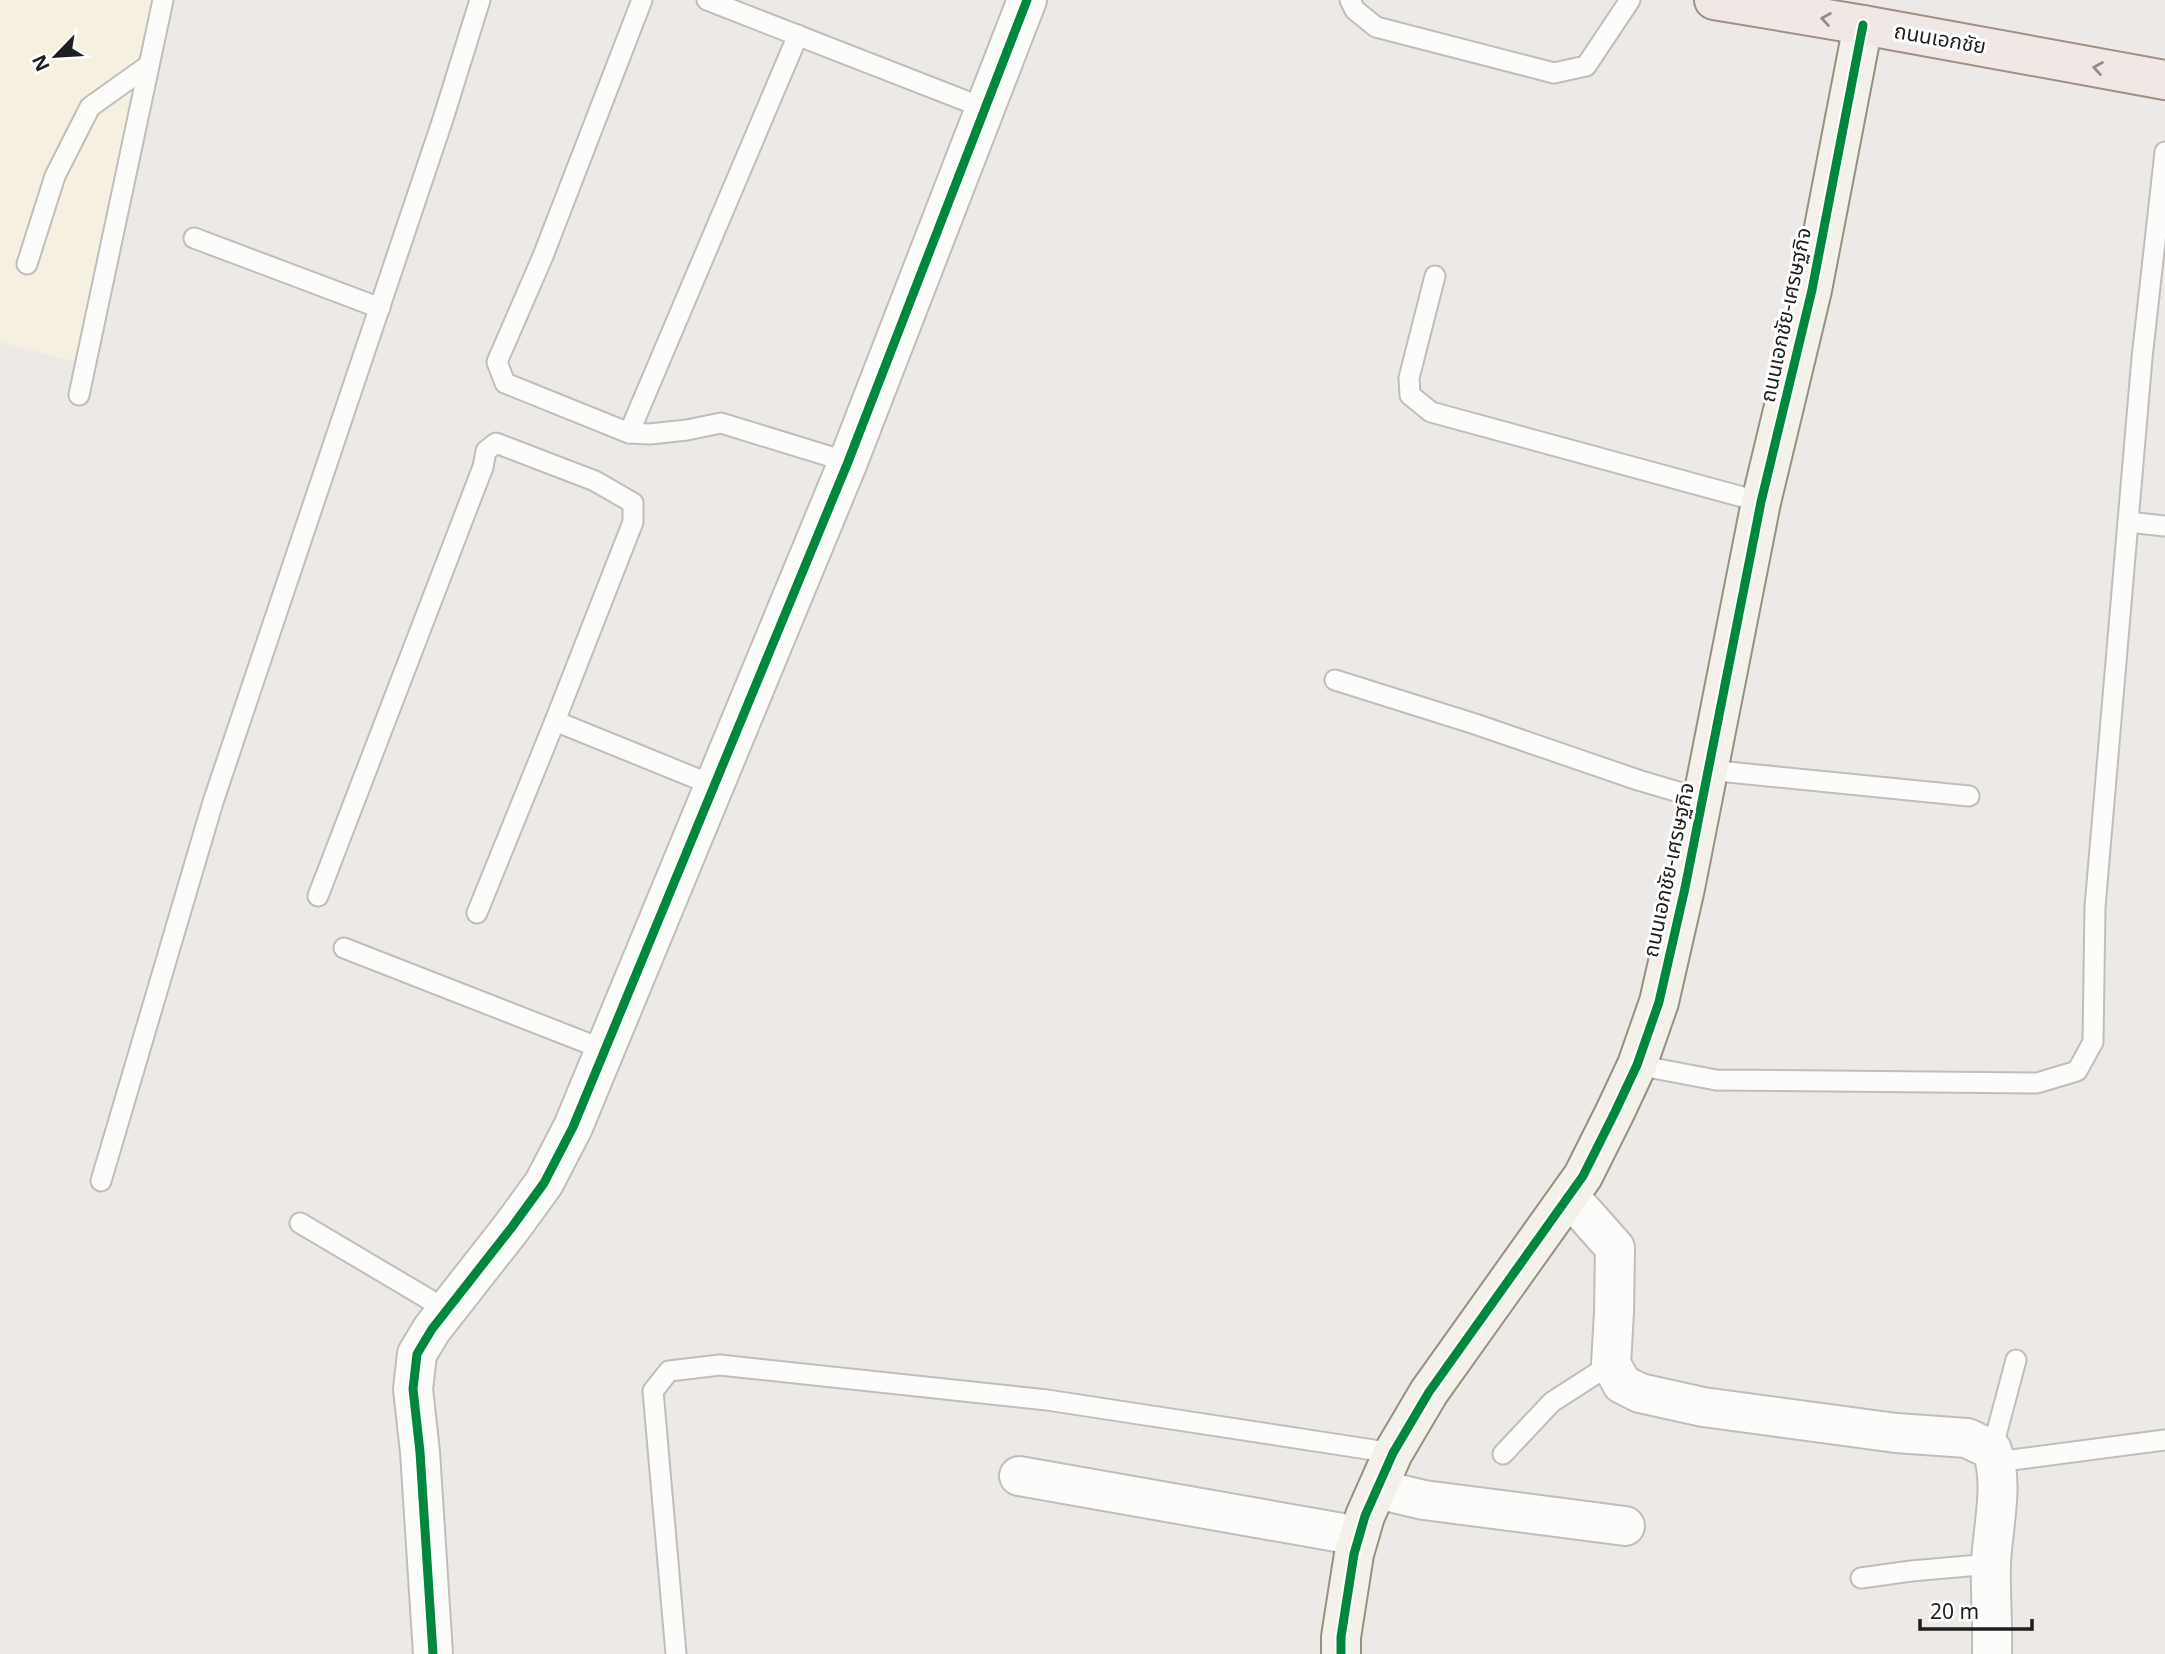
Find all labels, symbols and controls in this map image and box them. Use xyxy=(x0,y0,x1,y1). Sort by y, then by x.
one-way arrow xyxy=(1820,12,1832,27)
street label: ถนนเอกชัย xyxy=(1892,16,1988,60)
north arrow xyxy=(21,21,91,91)
text: N xyxy=(26,51,56,76)
one-way arrow xyxy=(2092,61,2104,76)
street label: ถนนเอกชัย-เศรษฐกิจ xyxy=(1753,225,1817,405)
street label: ถนนเอกชัย-เศรษฐกิจ xyxy=(1636,780,1700,960)
scale bar xyxy=(1920,1588,2032,1632)
text: 20 m xyxy=(1930,1597,1979,1625)

